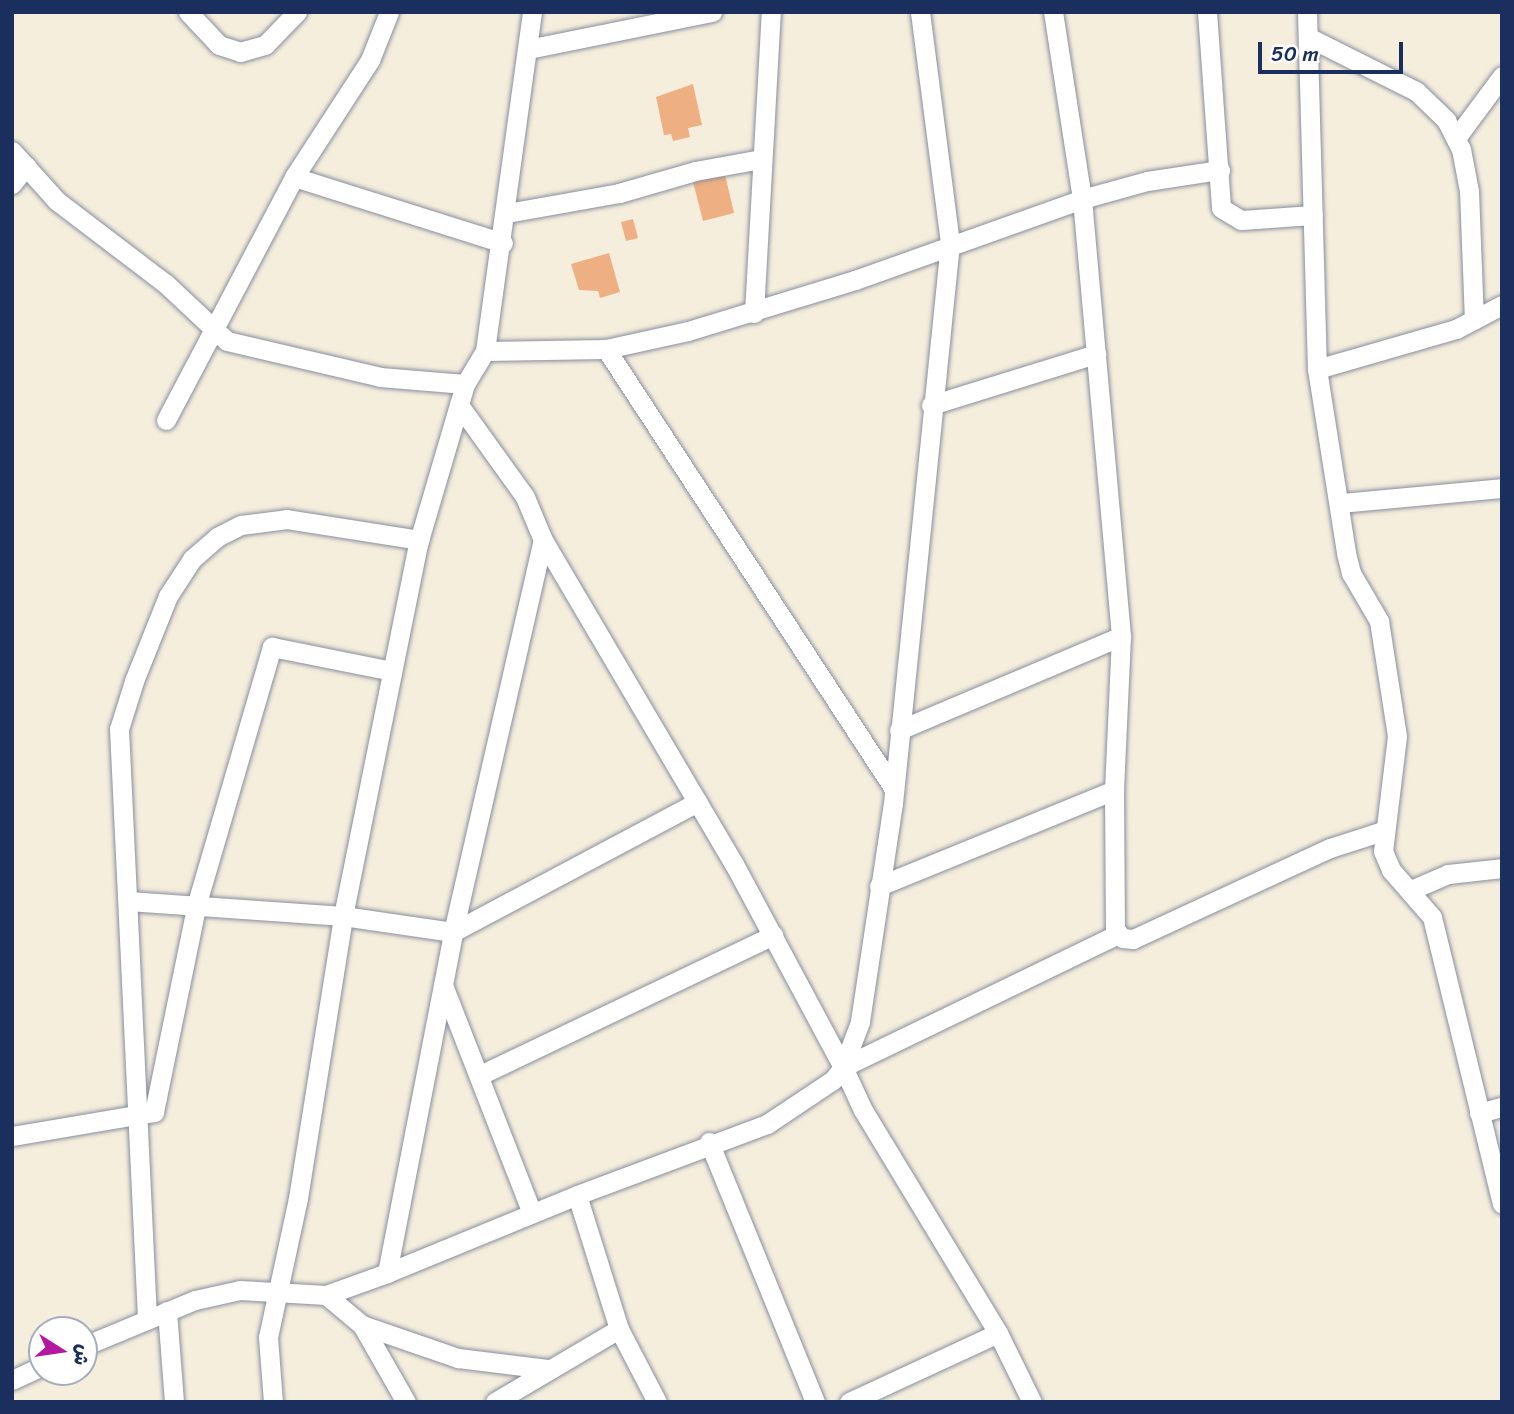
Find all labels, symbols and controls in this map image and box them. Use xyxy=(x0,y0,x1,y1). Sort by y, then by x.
scale bar xyxy=(1262,28,1407,72)
text: 50 m xyxy=(1271,35,1319,73)
north arrow xyxy=(28,1316,98,1386)
text: ش xyxy=(64,1341,100,1369)

